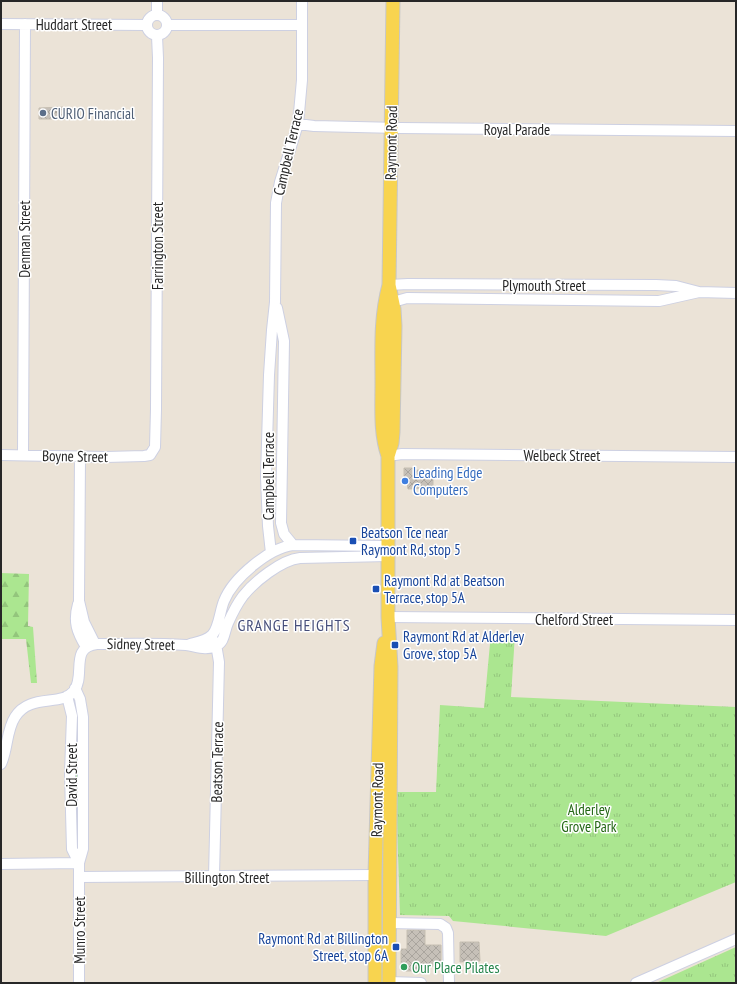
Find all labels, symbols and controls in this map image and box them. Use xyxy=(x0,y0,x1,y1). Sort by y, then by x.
street label: Huddart Street xyxy=(36,15,112,34)
place label: CURIO Financial xyxy=(51,104,135,123)
street label: Raymont Road xyxy=(381,106,401,180)
street label: Campbell Terrace xyxy=(269,107,307,197)
marker: CURIO Financial xyxy=(38,108,48,118)
street label: Royal Parade xyxy=(484,120,550,139)
street label: Denman Street xyxy=(15,200,34,278)
street label: Farrington Street xyxy=(148,202,167,290)
street label: Plymouth Street xyxy=(502,276,586,295)
street label: Campbell Terrace xyxy=(259,432,278,520)
street label: Boyne Street xyxy=(42,446,108,466)
street label: Welbeck Street xyxy=(524,446,600,465)
place label: Leading Edge Computers xyxy=(413,463,482,499)
marker: Leading Edge Computers xyxy=(400,476,410,486)
place label: Beatson Tce near Raymont Rd, stop 5 xyxy=(361,523,461,559)
marker: Beatson Tce near Raymont Rd, stop 5 xyxy=(348,536,358,546)
place label: Raymont Rd at Beatson Terrace, stop 5A xyxy=(384,571,505,607)
marker: Raymont Rd at Beatson Terrace, stop 5A xyxy=(371,584,381,594)
street label: Chelford Street xyxy=(535,610,613,629)
district label: GRANGE HEIGHTS xyxy=(237,615,351,635)
place label: Raymont Rd at Alderley Grove, stop 5A xyxy=(403,627,525,663)
street label: Sidney Street xyxy=(107,634,175,654)
marker: Raymont Rd at Alderley Grove, stop 5A xyxy=(390,640,400,650)
street label: Beatson Terrace xyxy=(207,721,227,803)
street label: David Street xyxy=(62,743,81,807)
street label: Raymont Road xyxy=(367,763,387,837)
park label: Alderley Grove Park xyxy=(561,800,617,836)
street label: Billington Street xyxy=(185,868,269,887)
street label: Munro Street xyxy=(70,896,89,964)
place label: Raymont Rd at Billington Street, stop 6A xyxy=(258,929,389,965)
marker: Raymont Rd at Billington Street, stop 6A xyxy=(391,942,401,952)
place label: Our Place Pilates xyxy=(412,958,500,977)
marker: Our Place Pilates xyxy=(399,962,409,972)

